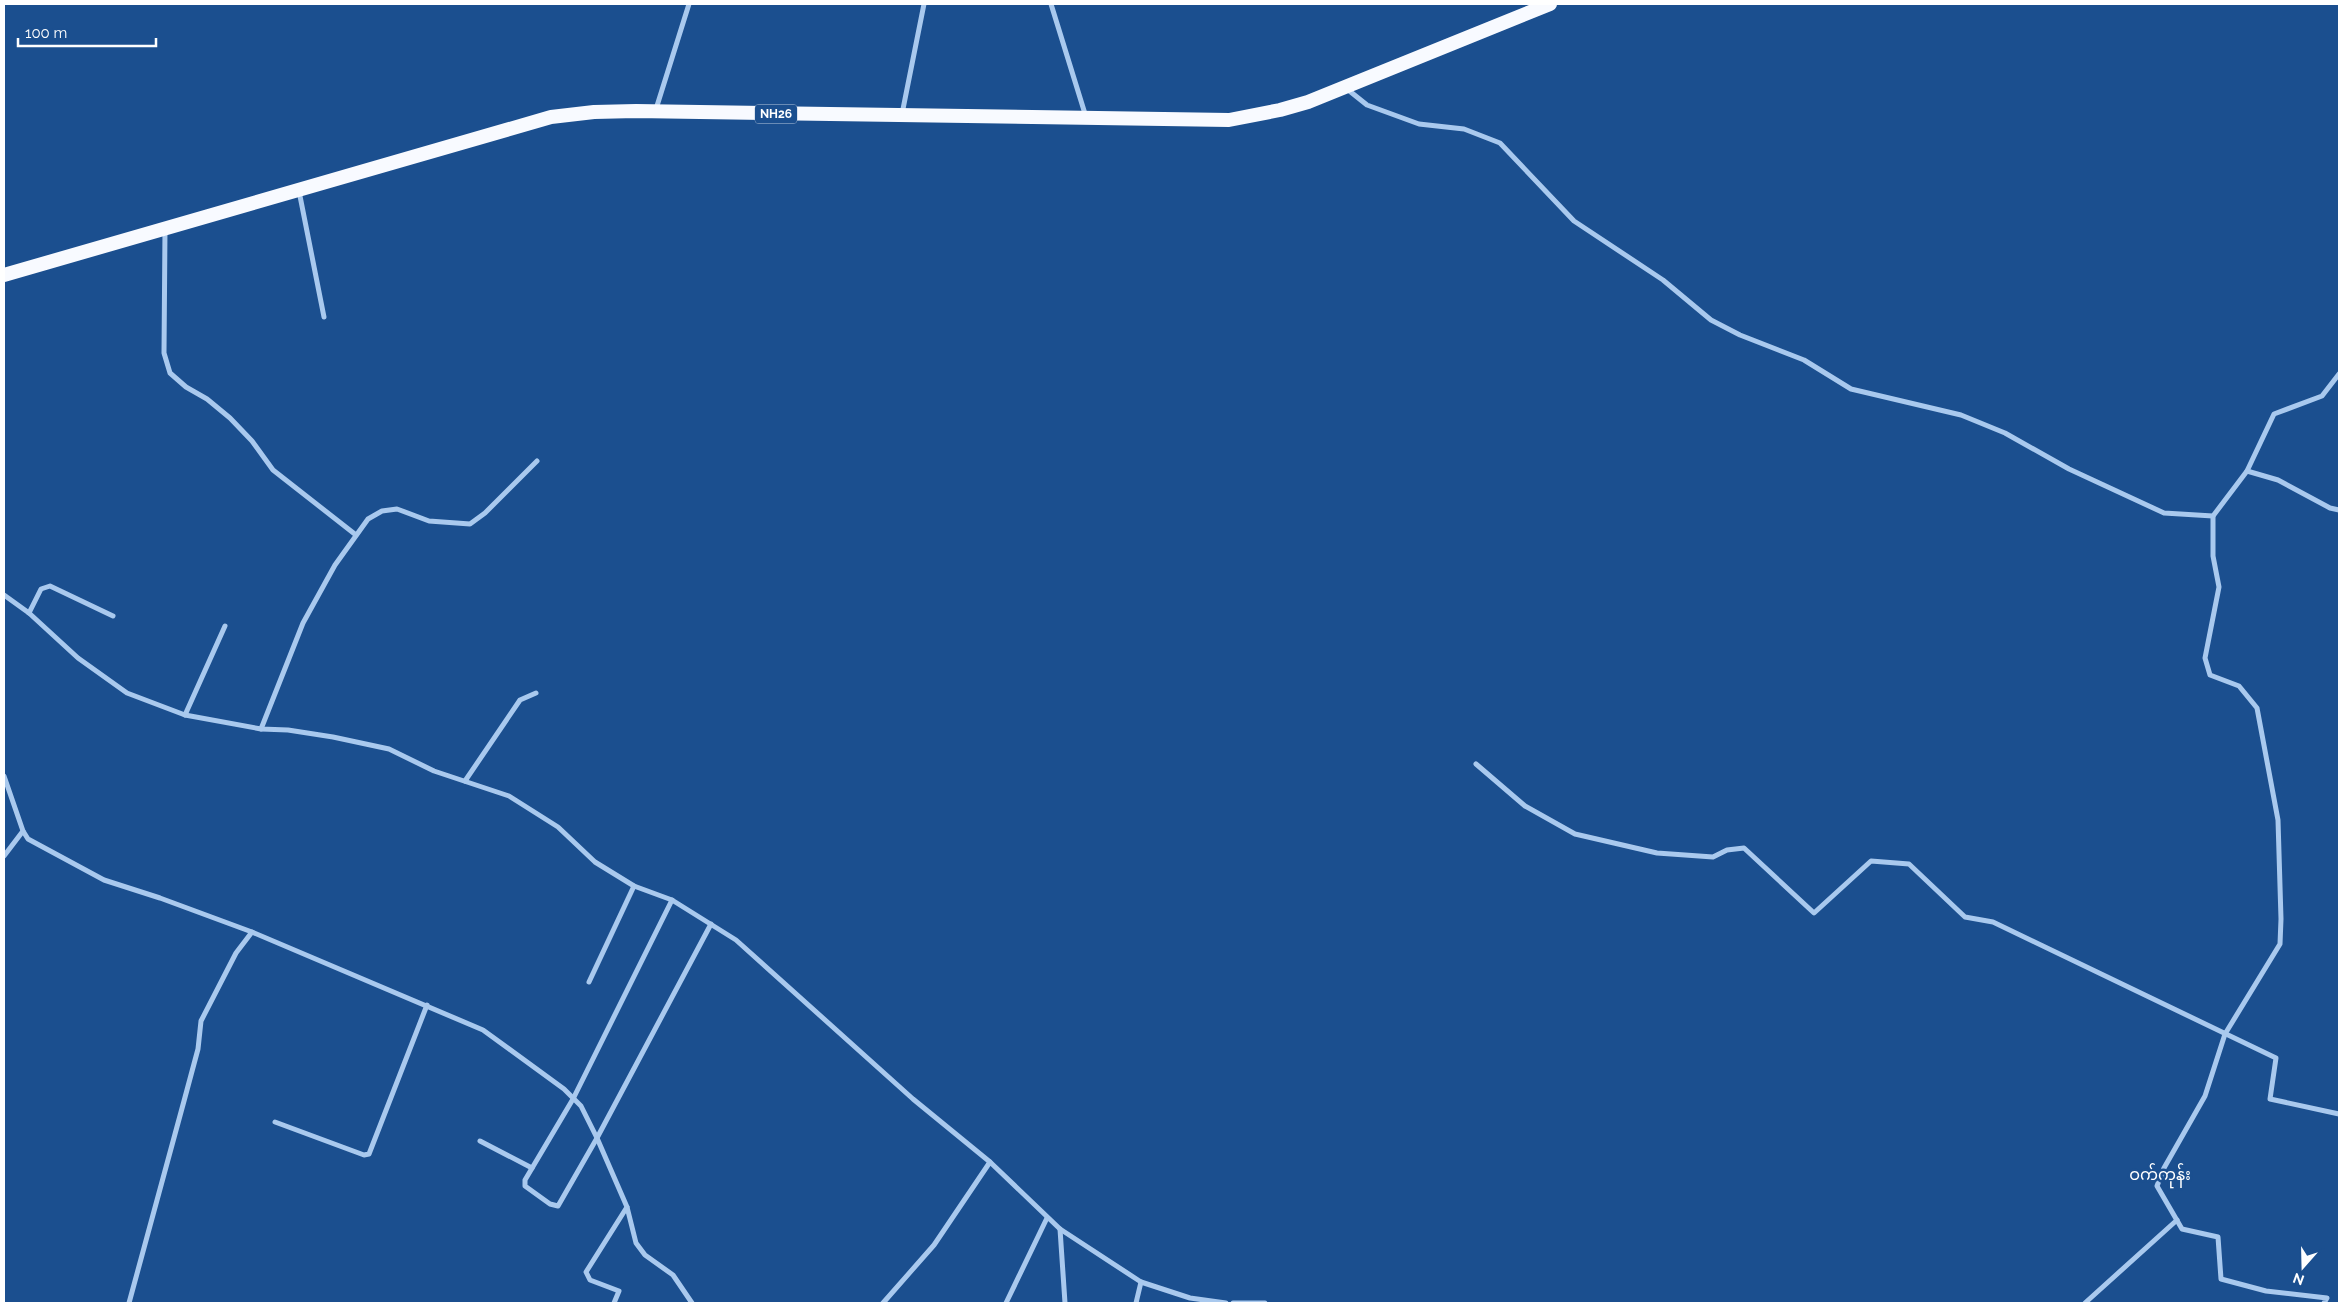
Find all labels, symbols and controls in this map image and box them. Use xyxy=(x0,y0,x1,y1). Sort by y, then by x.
scale bar xyxy=(18,15,155,47)
text: 100 m xyxy=(25,24,67,42)
road number: NH26 xyxy=(755,105,797,124)
district label: ဝက်ကုန်း xyxy=(2129,1163,2191,1189)
north arrow xyxy=(2278,1242,2328,1292)
text: N xyxy=(2291,1270,2306,1289)

